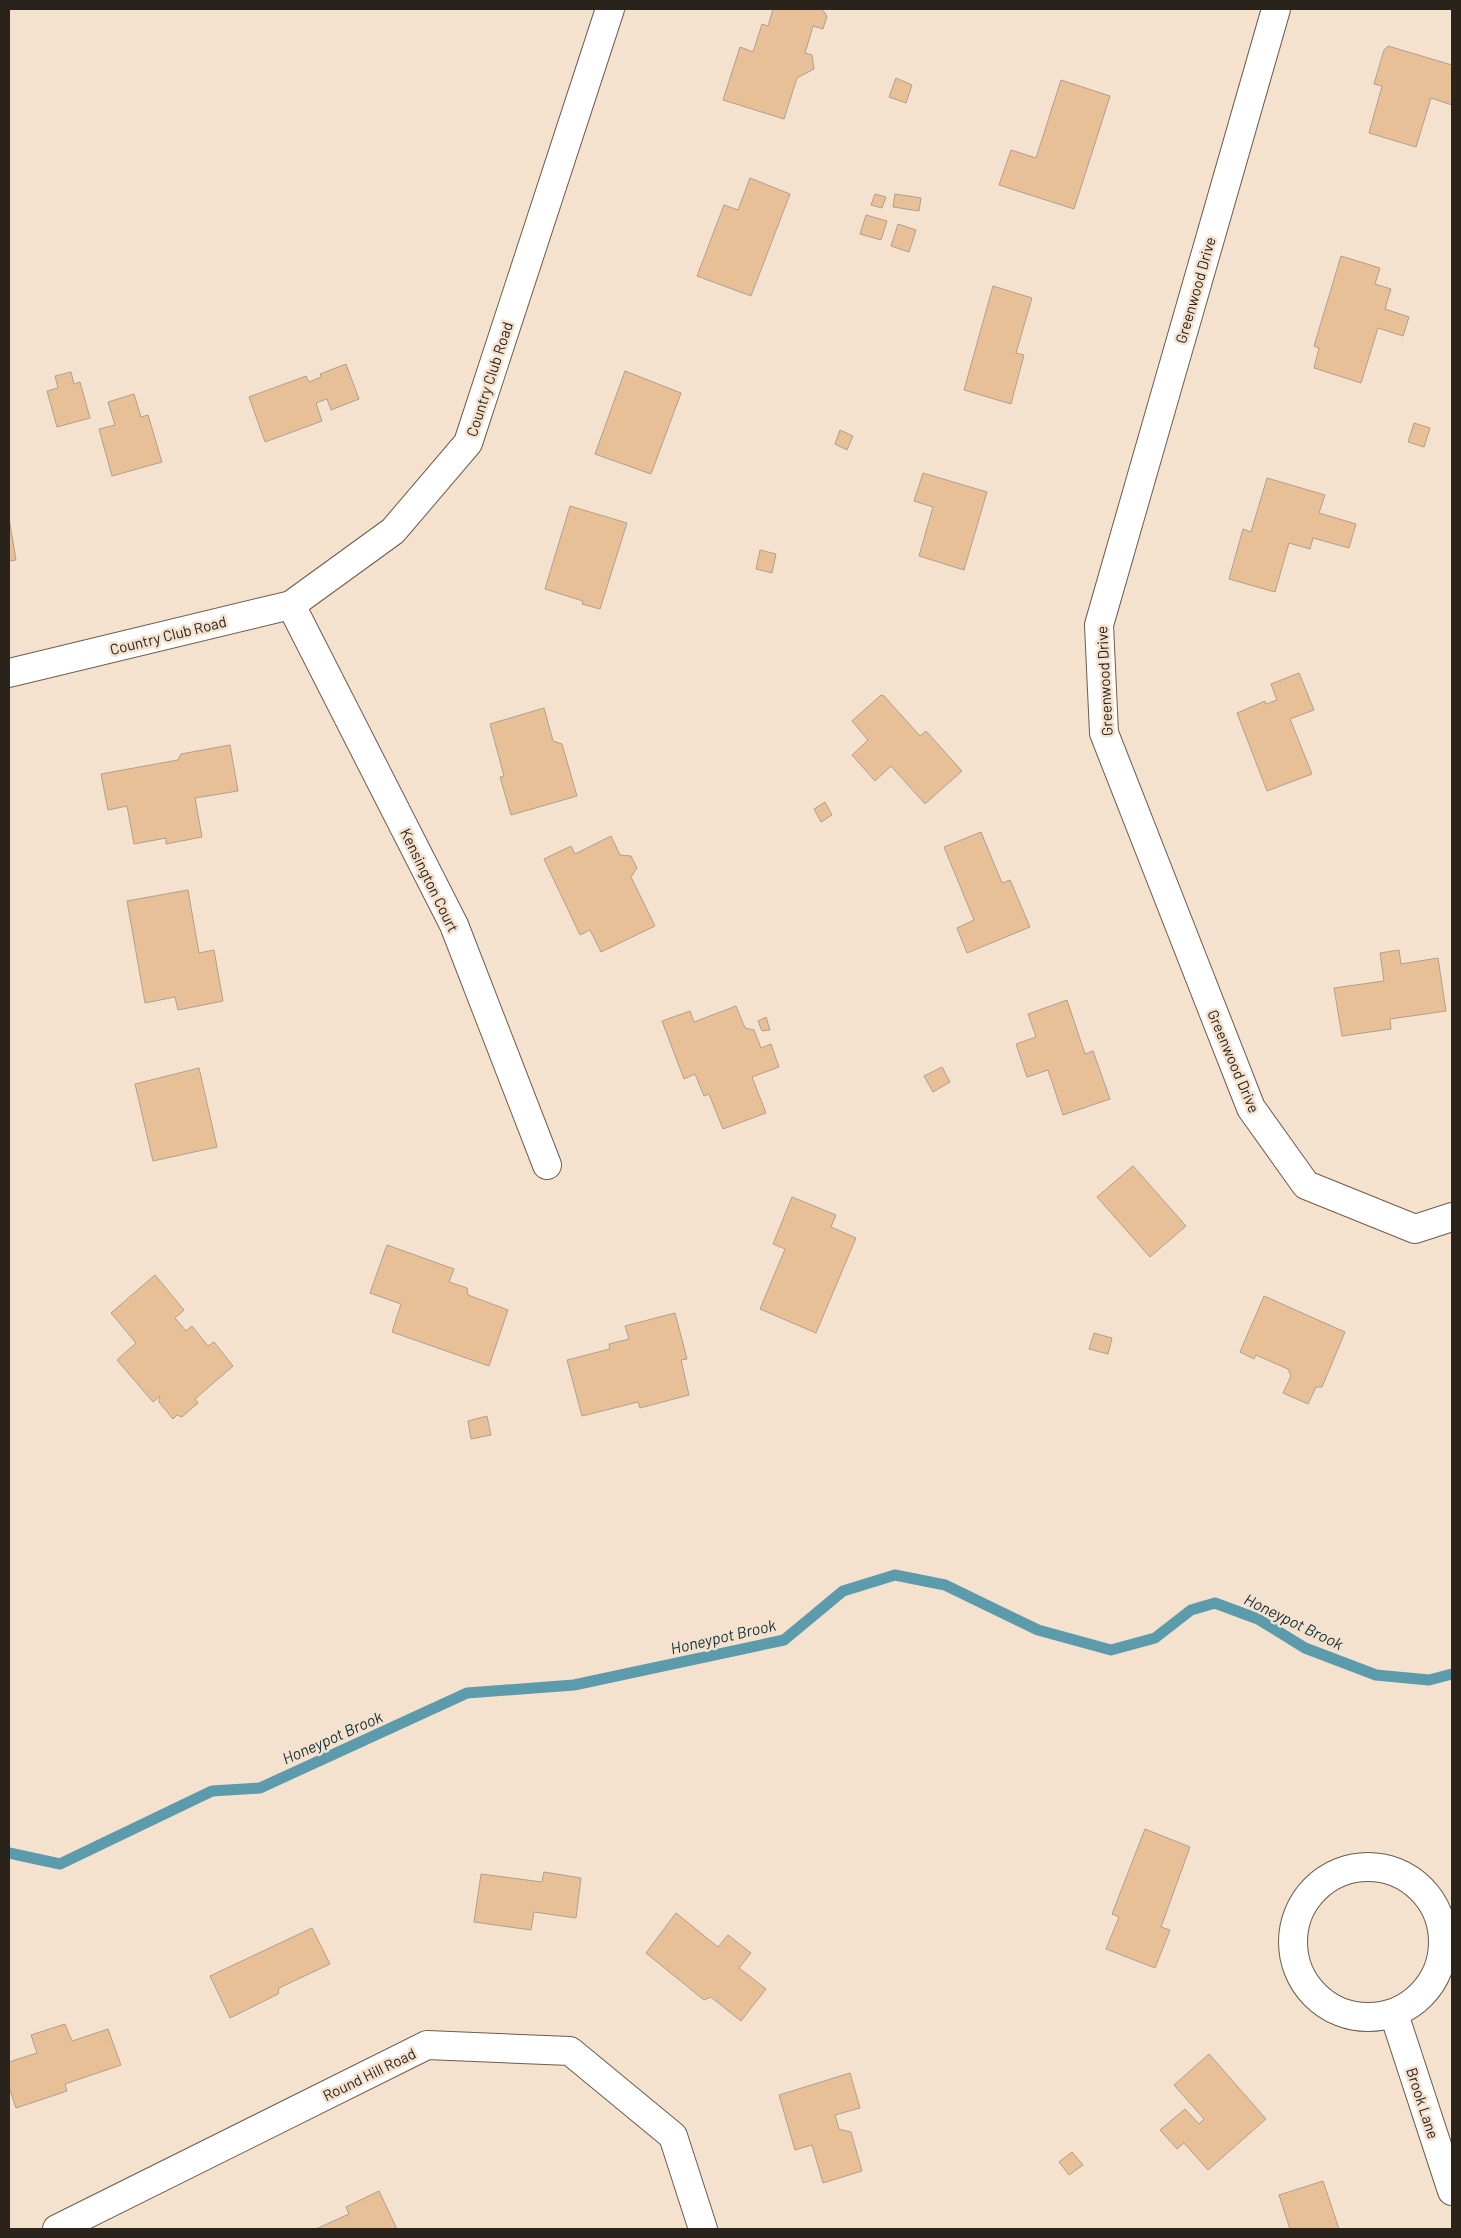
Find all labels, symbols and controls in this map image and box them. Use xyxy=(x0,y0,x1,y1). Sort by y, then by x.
street label: Greenwood Drive xyxy=(1171,235,1219,345)
street label: Country Club Road xyxy=(462,319,516,439)
street label: Country Club Road xyxy=(108,612,228,658)
street label: Greenwood Drive xyxy=(1092,626,1116,736)
street label: Kensington Court xyxy=(397,825,463,935)
street label: Greenwood Drive xyxy=(1204,1007,1264,1115)
water label: Honeypot Brook xyxy=(1241,1589,1347,1653)
water label: Honeypot Brook xyxy=(668,1615,778,1657)
water label: Honeypot Brook xyxy=(279,1706,385,1768)
street label: Round Hill Road xyxy=(320,2044,418,2104)
street label: Brook Lane xyxy=(1403,2065,1443,2141)

